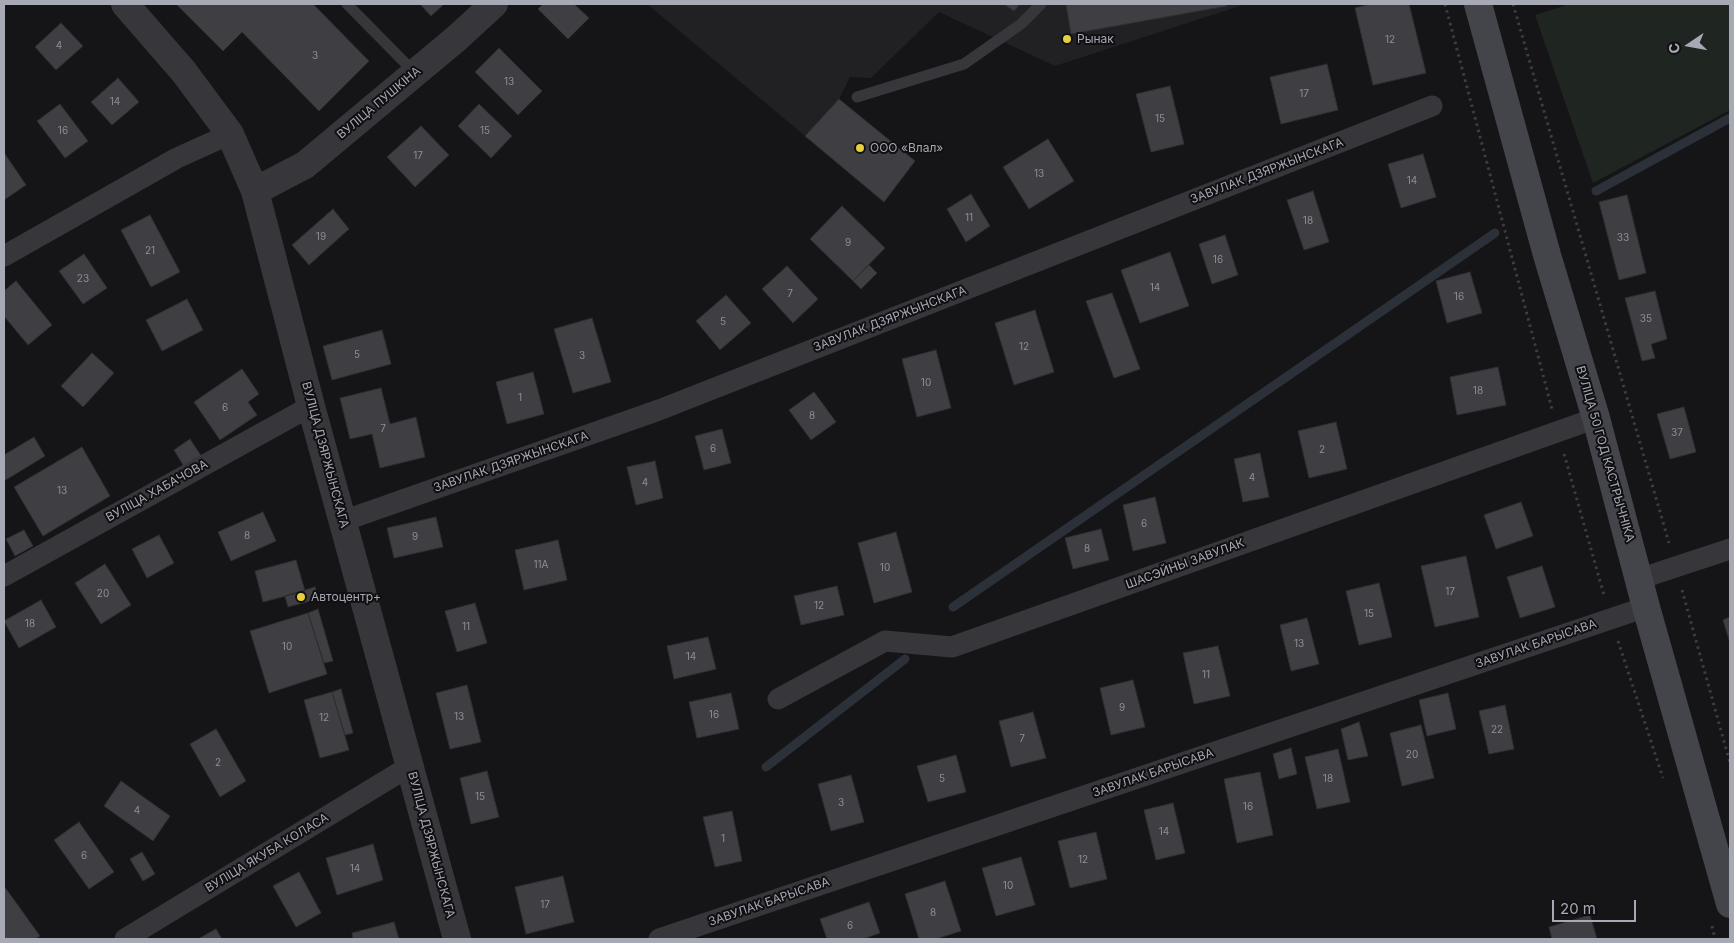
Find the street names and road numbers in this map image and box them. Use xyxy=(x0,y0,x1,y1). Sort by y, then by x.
street label: ВУЛІЦА ПУШКІНА xyxy=(334,64,424,142)
street label: ЗАВУЛАК ДЗЯРЖЫНСКАГА xyxy=(1188,135,1346,207)
street label: ЗАВУЛАК ДЗЯРЖЫНСКАГА xyxy=(811,283,969,355)
street label: ВУЛІЦА 50 ГОД КАСТРЫЧНІКА xyxy=(1573,364,1637,544)
street label: ВУЛІЦА ДЗЯРЖЫНСКАГА xyxy=(299,380,351,530)
street label: ЗАВУЛАК ДЗЯРЖЫНСКАГА xyxy=(432,429,590,495)
street label: ВУЛІЦА ХАБАЧОВА xyxy=(104,457,210,525)
street label: ШАСЭЙНЫ ЗАВУЛАК xyxy=(1124,536,1246,592)
street label: ЗАВУЛАК БАРЫСАВА xyxy=(1474,617,1598,671)
street label: ЗАВУЛАК БАРЫСАВА xyxy=(1091,746,1215,800)
street label: ВУЛІЦА ДЗЯРЖЫНСКАГА xyxy=(405,770,457,920)
street label: ВУЛІЦА ЯКУБА КОЛАСА xyxy=(203,810,331,896)
street label: ЗАВУЛАК БАРЫСАВА xyxy=(707,875,831,929)

